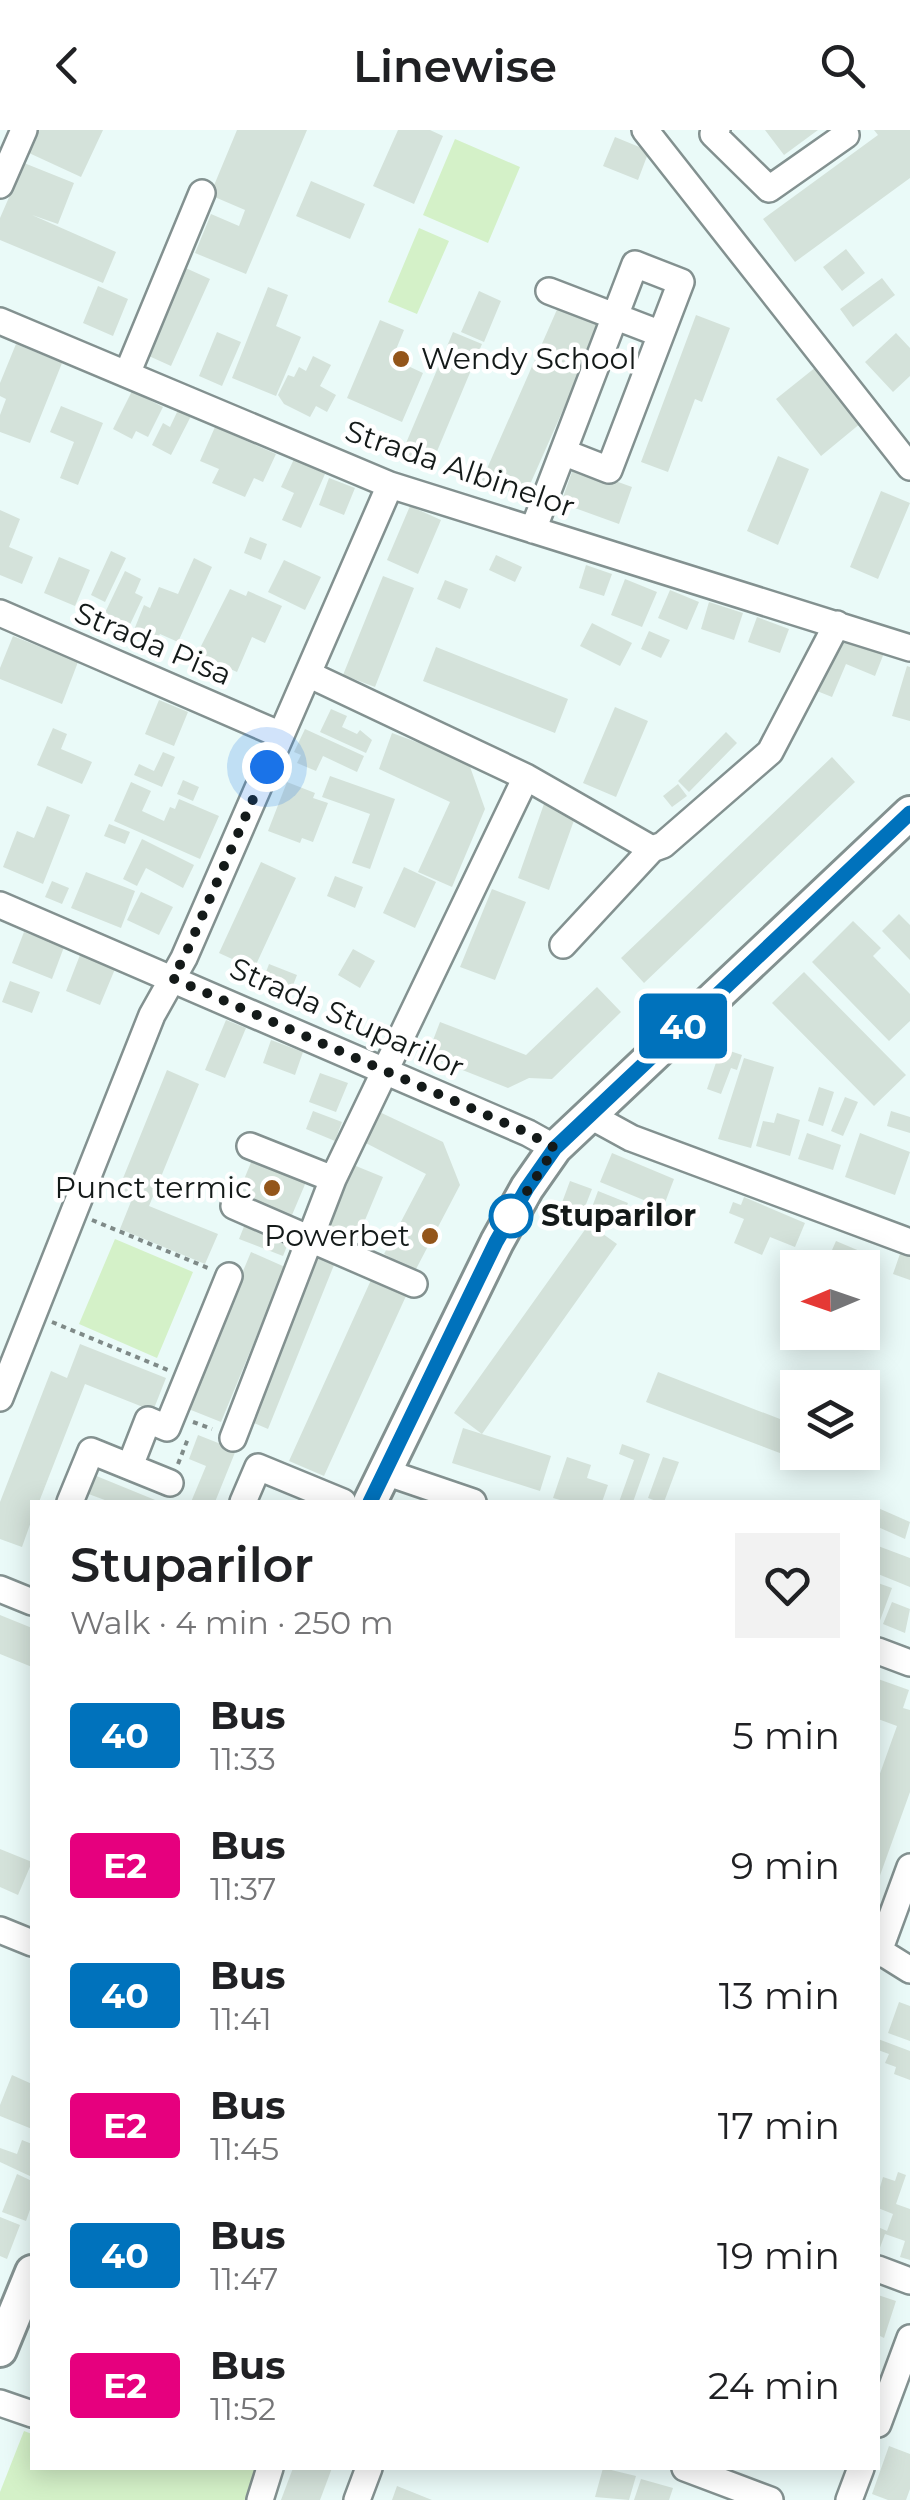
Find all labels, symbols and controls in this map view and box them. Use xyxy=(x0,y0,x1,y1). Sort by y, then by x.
icon: back xyxy=(40,38,95,93)
text: Linewise xyxy=(353,38,557,93)
icon: search xyxy=(815,38,870,93)
place label: Wendy School xyxy=(421,340,637,377)
marker: Wendy School xyxy=(390,348,412,370)
street label: Strada Albinelor xyxy=(341,412,580,525)
street label: Strada Pisa xyxy=(69,594,237,693)
your location xyxy=(242,742,292,792)
street label: Strada Stuparilor xyxy=(224,949,470,1086)
line badge: 40 xyxy=(638,994,728,1058)
text: 40 xyxy=(659,1005,707,1048)
place label: Punct termic xyxy=(55,1169,252,1206)
marker: Punct termic xyxy=(261,1177,283,1199)
marker: Stuparilor xyxy=(490,1195,532,1237)
place label: Stuparilor xyxy=(541,1197,696,1234)
place label: Powerbet xyxy=(264,1217,410,1254)
marker: Powerbet xyxy=(419,1225,441,1247)
north arrow xyxy=(780,1250,880,1350)
map controls xyxy=(780,1250,880,1470)
button: layers xyxy=(780,1370,880,1470)
button: heart xyxy=(735,1533,840,1638)
text: Stuparilor xyxy=(70,1536,314,1594)
text: Walk · 4 min · 250 m xyxy=(70,1603,394,1642)
text: Bus xyxy=(210,1692,285,1739)
text: 5 min xyxy=(732,1712,840,1759)
text: 40 xyxy=(101,1714,149,1757)
text: 11:33 xyxy=(210,1739,276,1778)
text: Bus xyxy=(210,1822,285,1869)
text: 9 min xyxy=(731,1842,840,1889)
text: E2 xyxy=(103,1844,147,1887)
text: 11:37 xyxy=(210,1869,276,1908)
text: Bus xyxy=(210,1952,285,1999)
text: 13 min xyxy=(719,1972,840,2019)
text: 40 xyxy=(101,1974,149,2017)
text: 11:41 xyxy=(210,1999,272,2038)
text: Bus xyxy=(210,2082,285,2129)
text: 17 min xyxy=(718,2102,840,2149)
text: E2 xyxy=(103,2104,147,2147)
text: 11:45 xyxy=(210,2129,279,2168)
text: Bus xyxy=(210,2212,285,2259)
text: 19 min xyxy=(717,2232,840,2279)
text: 40 xyxy=(101,2234,149,2277)
text: 11:47 xyxy=(210,2259,278,2298)
text: Bus xyxy=(210,2342,285,2389)
text: 24 min xyxy=(708,2362,840,2409)
text: E2 xyxy=(103,2364,147,2407)
text: 11:52 xyxy=(210,2389,276,2428)

